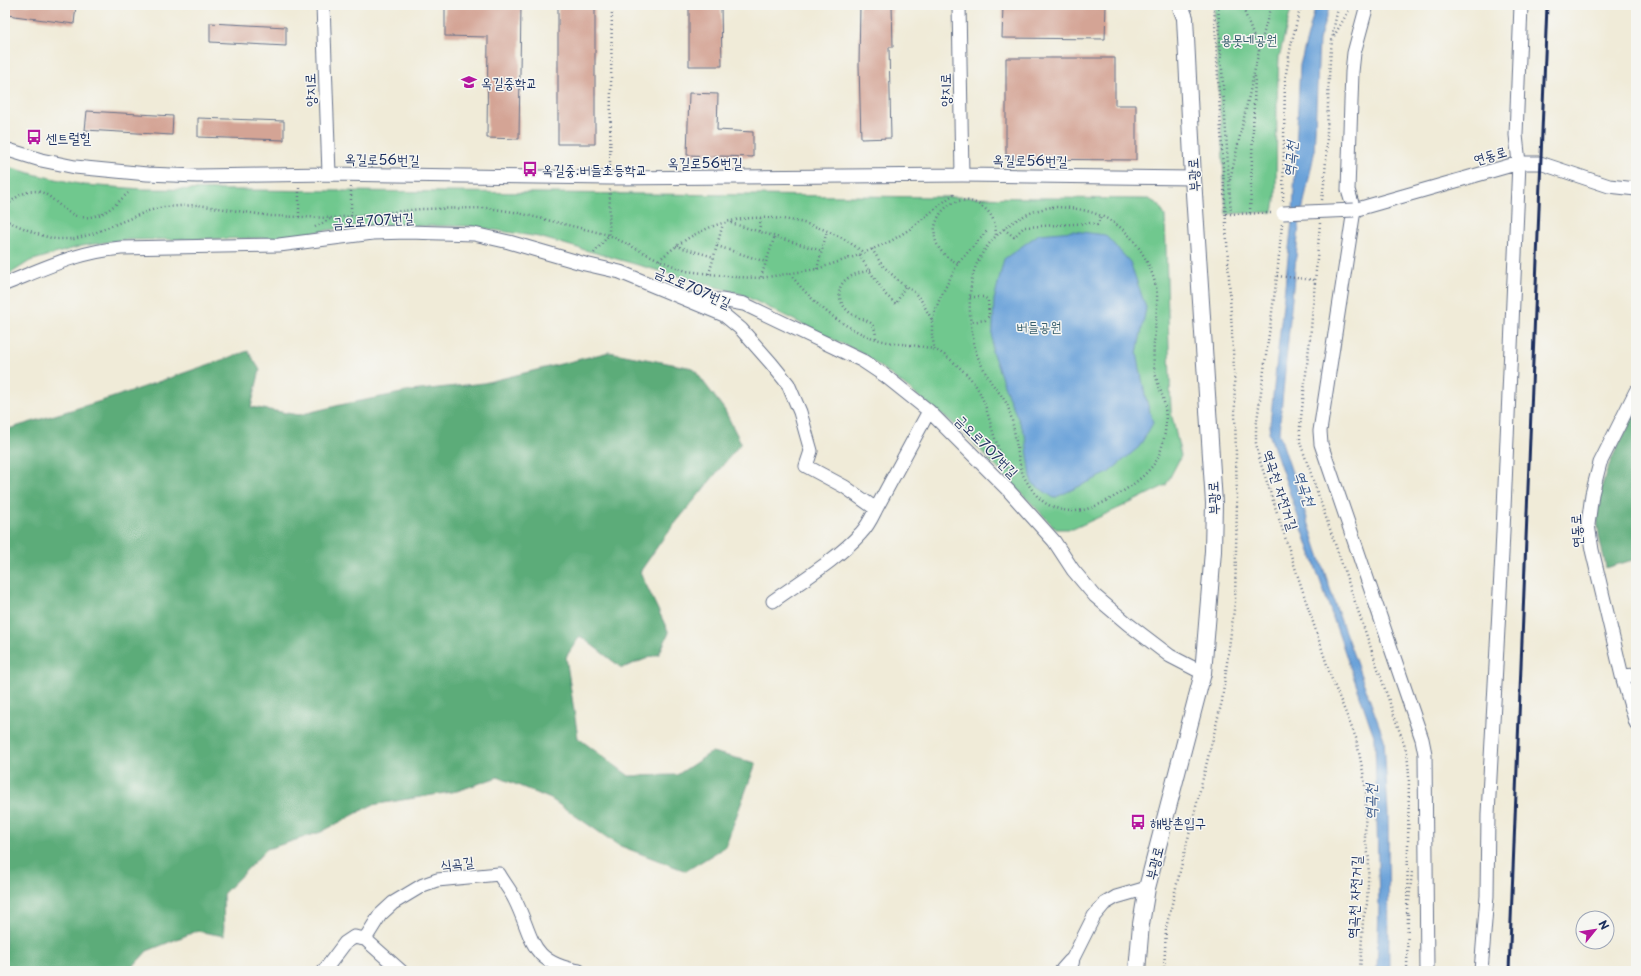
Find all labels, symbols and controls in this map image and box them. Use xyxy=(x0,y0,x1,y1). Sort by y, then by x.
park label: 용못네공원 xyxy=(1221,29,1277,50)
place label: 옥길중학교 xyxy=(481,72,537,93)
street label: 양지로 xyxy=(299,73,321,107)
school or university icon: 옥길중학교 xyxy=(460,73,478,91)
street label: 양지로 xyxy=(934,73,956,107)
place label: 센트럴힐 xyxy=(46,127,92,148)
bus stop icon: 센트럴힐 xyxy=(25,128,43,146)
water label: 역곡천 xyxy=(1276,138,1302,178)
street label: 연동로 xyxy=(1471,140,1509,170)
street label: 옥길로56번길 xyxy=(344,148,420,170)
street label: 옥길로56번길 xyxy=(992,149,1068,171)
street label: 옥길로56번길 xyxy=(667,152,743,173)
street label: 부광로 xyxy=(1182,158,1204,192)
place label: 옥길중.버들초등학교 xyxy=(542,159,647,180)
bus stop icon: 옥길중.버들초등학교 xyxy=(521,160,539,178)
street label: 금오로707번길 xyxy=(331,207,415,233)
street label: 금오로707번길 xyxy=(651,261,735,314)
park label: 버들공원 xyxy=(1016,316,1062,337)
street label: 금오로707번길 xyxy=(951,410,1024,483)
street label: 역곡천 자전거길 xyxy=(1258,447,1304,534)
water label: 역곡천 xyxy=(1289,467,1323,511)
street label: 부광로 xyxy=(1202,481,1224,515)
street label: 연동로 xyxy=(1565,514,1587,548)
water label: 역곡천 xyxy=(1358,782,1381,820)
place label: 해방촌입구 xyxy=(1150,812,1206,833)
bus stop icon: 해방촌입구 xyxy=(1129,813,1147,831)
street label: 부광로 xyxy=(1140,844,1168,882)
street label: 식곡길 xyxy=(439,850,476,875)
street label: 역곡천 자전거길 xyxy=(1341,854,1367,939)
north arrow xyxy=(1575,910,1615,950)
text: N xyxy=(1595,917,1614,933)

